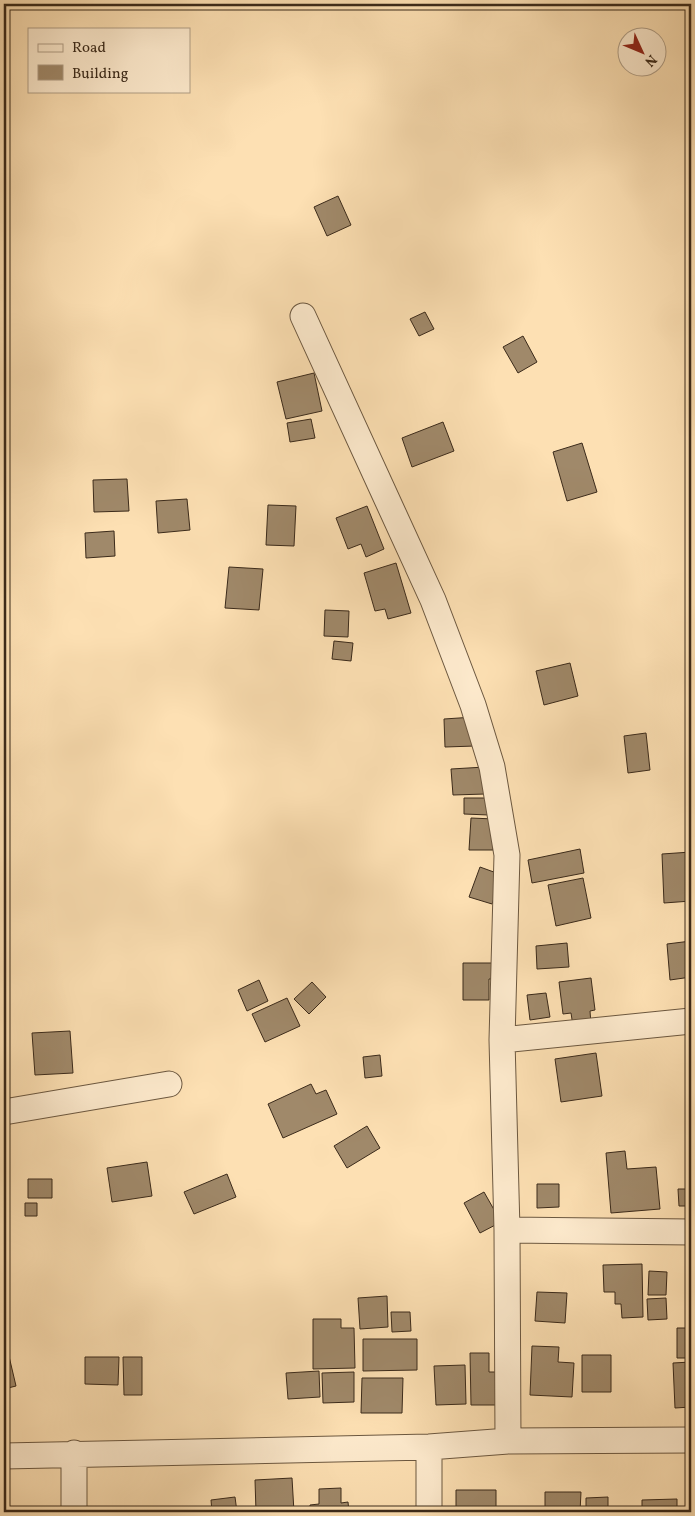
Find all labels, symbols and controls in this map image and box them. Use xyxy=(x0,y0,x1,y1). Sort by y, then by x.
legend xyxy=(28,28,190,92)
north arrow xyxy=(618,28,668,78)
text: Road xyxy=(72,38,106,59)
text: N xyxy=(640,50,661,70)
text: Building xyxy=(72,64,129,85)

